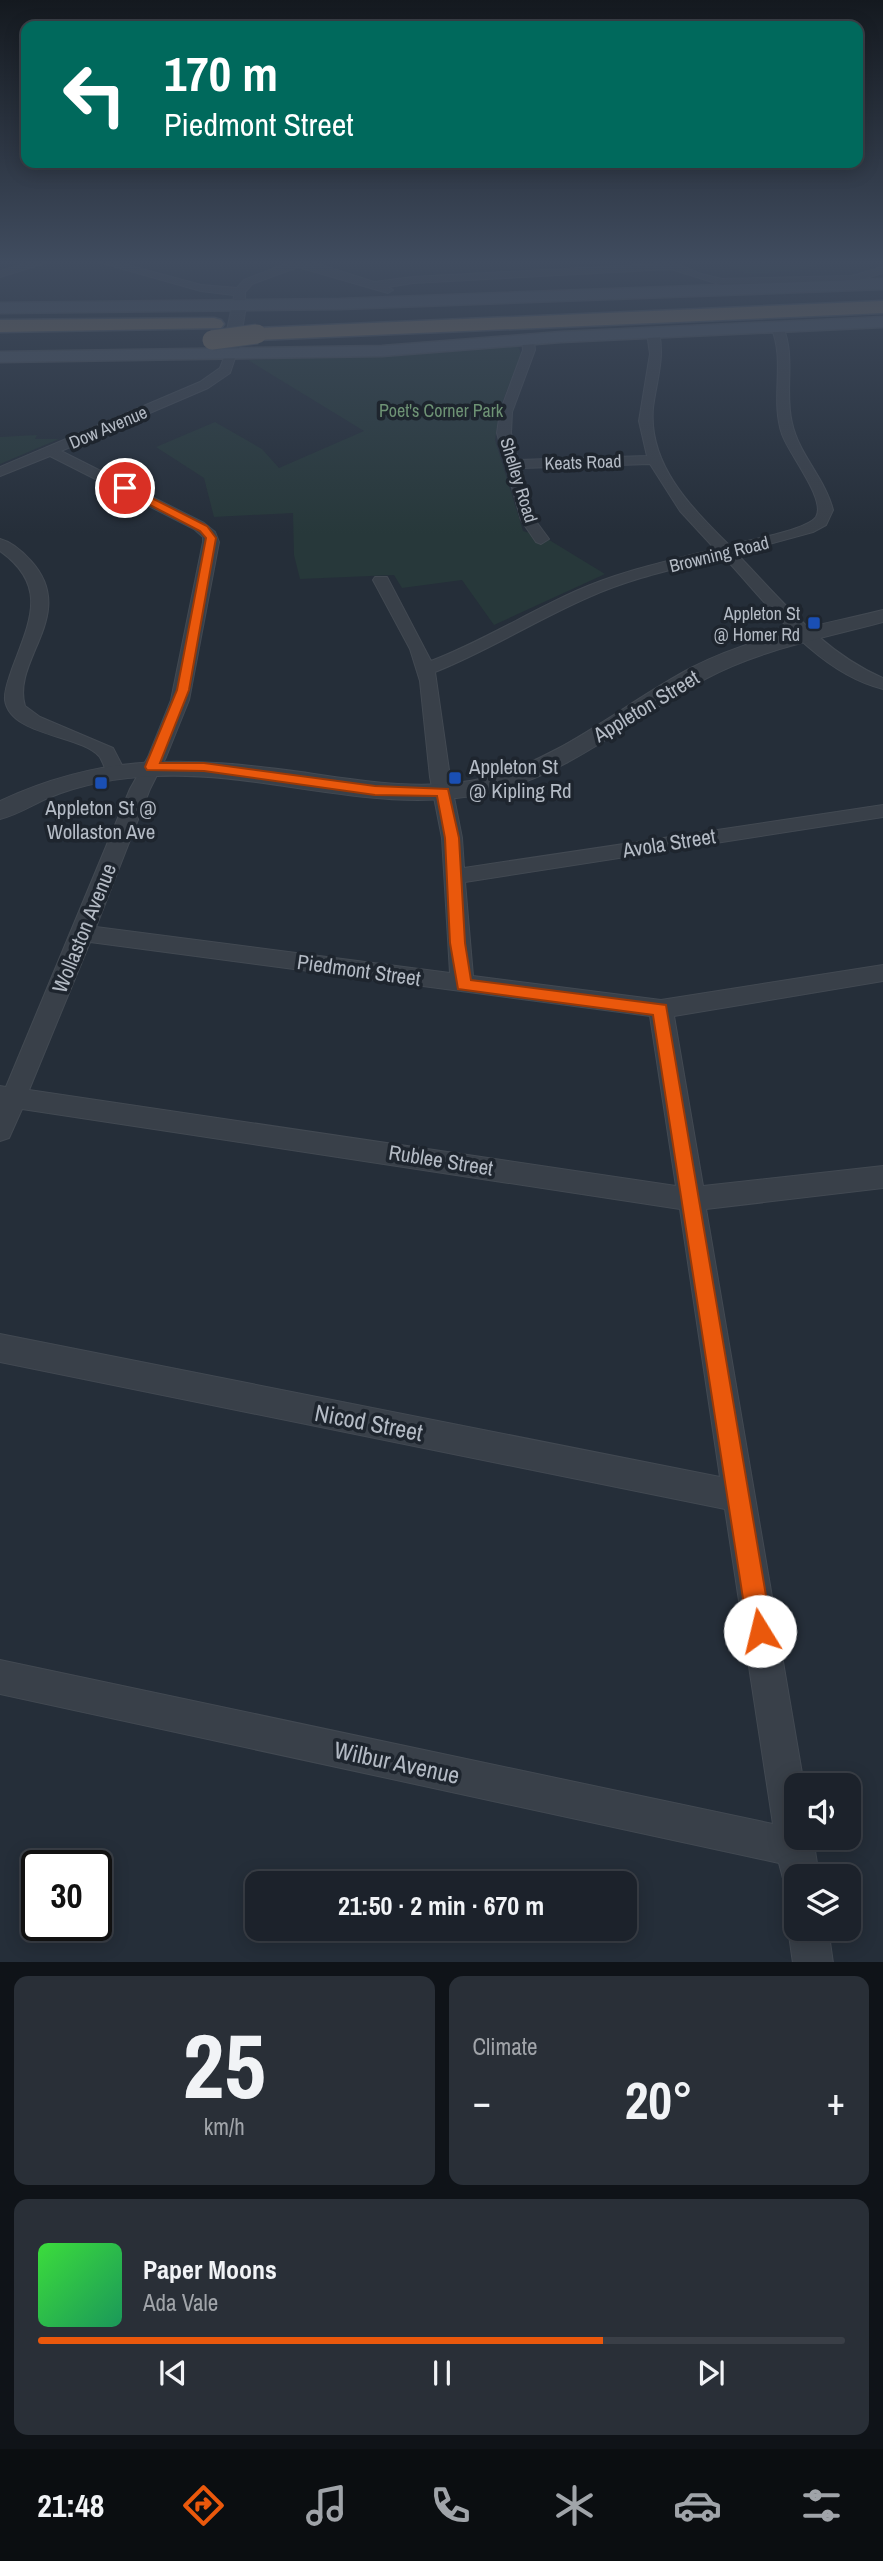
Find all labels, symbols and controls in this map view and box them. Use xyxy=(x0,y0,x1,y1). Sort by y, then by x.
text: 170 m xyxy=(164,40,278,106)
icon: left xyxy=(49,49,140,140)
text: Piedmont Street xyxy=(164,103,354,146)
park label: Poet's Corner Park xyxy=(379,398,504,423)
street label: Dow Avenue xyxy=(65,399,151,455)
street label: Shelley Road xyxy=(494,434,544,526)
street label: Keats Road xyxy=(544,448,622,476)
pin xyxy=(95,458,155,518)
icon: arrive xyxy=(106,469,144,507)
street label: Browning Road xyxy=(667,530,771,578)
place label: Appleton St @ Homer Rd xyxy=(714,601,800,647)
marker: Appleton St @ Homer Rd xyxy=(806,615,822,631)
street label: Appleton Street xyxy=(587,663,705,750)
place label: Appleton St @ Kipling Rd xyxy=(468,752,572,805)
marker: Appleton St @ Kipling Rd xyxy=(447,770,463,786)
marker: Appleton St @ Wollaston Ave xyxy=(93,775,109,791)
place label: Appleton St @ Wollaston Ave xyxy=(44,793,157,846)
street label: Avola Street xyxy=(620,821,718,865)
street label: Wollaston Avenue xyxy=(45,859,123,997)
street label: Piedmont Street xyxy=(295,947,423,993)
street label: Rublee Street xyxy=(387,1137,495,1183)
street label: Nicod Street xyxy=(312,1396,426,1448)
position arrow xyxy=(723,1594,797,1668)
street label: Wilbur Avenue xyxy=(331,1733,463,1791)
map controls xyxy=(784,1773,861,1941)
button: sound xyxy=(784,1773,861,1850)
speed limit sign: 30 xyxy=(21,1850,112,1941)
button: layers xyxy=(784,1864,861,1941)
text: 21:50 · 2 min · 670 m xyxy=(338,1888,544,1923)
text: 25 xyxy=(183,2004,266,2126)
text: Climate xyxy=(473,2031,537,2062)
text: 20° xyxy=(625,2065,693,2135)
text: − xyxy=(473,2076,491,2127)
text: + xyxy=(827,2076,845,2127)
text: km/h xyxy=(204,2111,245,2142)
text: Paper Moons xyxy=(143,2252,277,2287)
text: Ada Vale xyxy=(143,2287,218,2318)
icon: previous xyxy=(154,2354,192,2392)
icon: pause xyxy=(423,2354,461,2392)
icon: next xyxy=(692,2354,730,2392)
icon: directions xyxy=(179,2481,228,2530)
icon: music xyxy=(302,2481,351,2530)
icon: phone xyxy=(426,2481,475,2530)
icon: climate xyxy=(550,2481,599,2530)
icon: car xyxy=(673,2481,722,2530)
icon: filters xyxy=(797,2481,846,2530)
text: 21:48 xyxy=(37,2484,104,2527)

